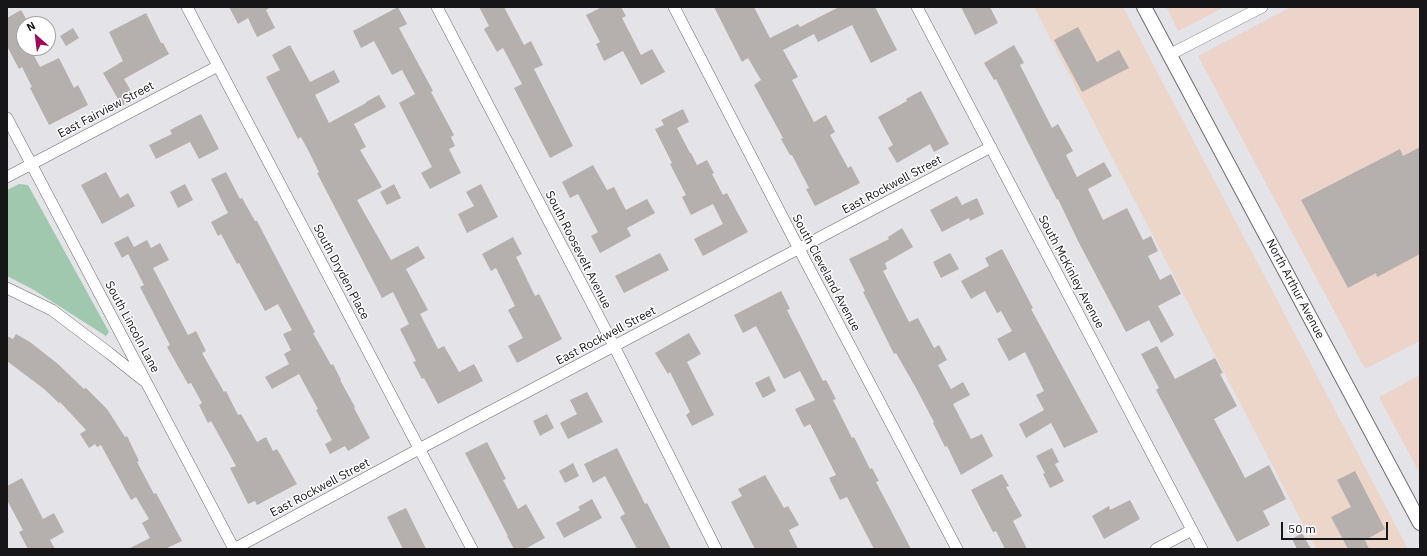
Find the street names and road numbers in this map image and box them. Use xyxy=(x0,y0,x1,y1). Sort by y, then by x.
street label: East Fairview Street xyxy=(55,79,157,141)
street label: East Rockwell Street xyxy=(840,153,944,217)
street label: South Roosevelt Avenue xyxy=(542,189,614,311)
street label: South Cleveland Avenue xyxy=(789,212,863,334)
street label: South McKinley Avenue xyxy=(1035,213,1107,331)
street label: South Dryden Place xyxy=(310,222,372,322)
street label: North Arthur Avenue xyxy=(1263,237,1327,341)
street label: South Lincoln Lane xyxy=(102,279,162,375)
street label: East Rockwell Street xyxy=(554,304,658,368)
street label: East Rockwell Street xyxy=(268,456,372,520)

